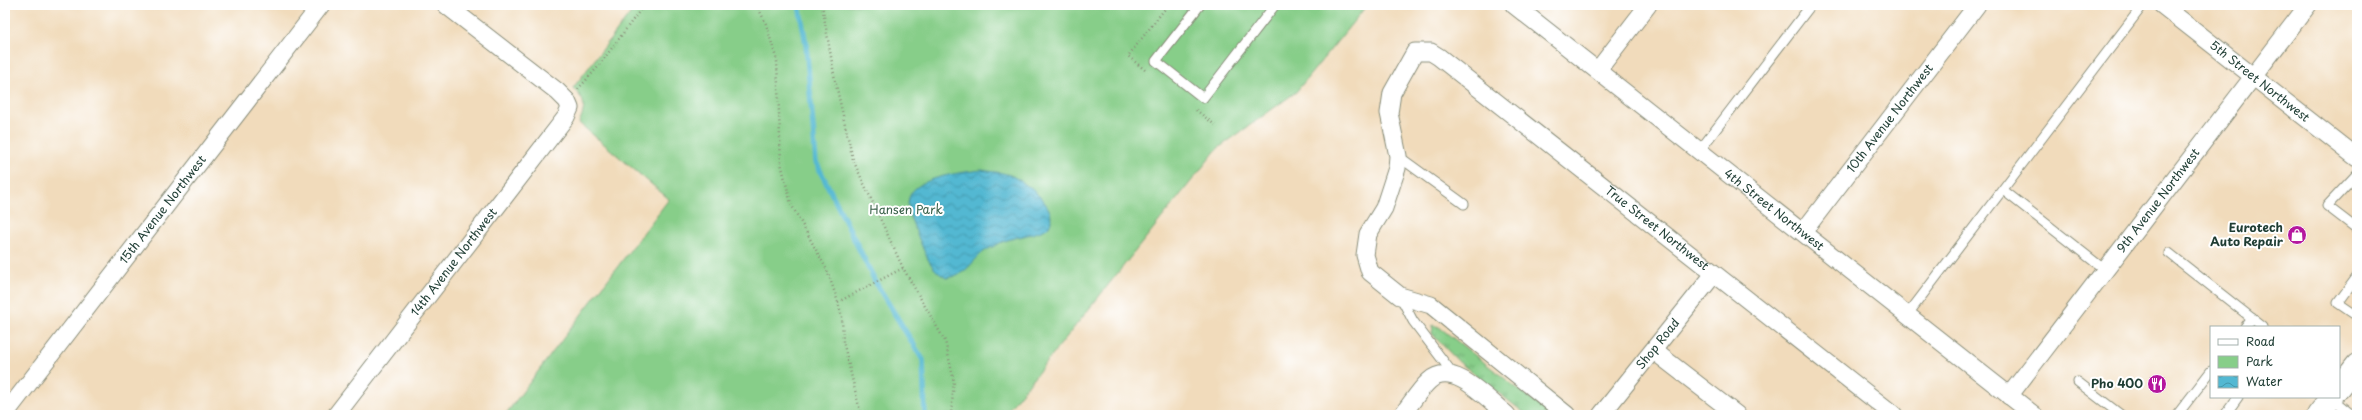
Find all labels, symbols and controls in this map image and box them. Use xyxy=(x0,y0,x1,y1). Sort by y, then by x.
street label: 5th Street Northwest xyxy=(2206,36,2314,126)
street label: 10th Avenue Northwest xyxy=(1842,59,1937,176)
street label: 9th Avenue Northwest xyxy=(2112,144,2204,256)
street label: 15th Avenue Northwest xyxy=(114,151,210,267)
street label: 4th Street Northwest xyxy=(1721,164,1829,254)
street label: True Street Northwest xyxy=(1602,181,1713,274)
park label: Hansen Park xyxy=(869,200,943,218)
street label: 14th Avenue Northwest xyxy=(406,203,501,320)
place label: Eurotech Auto Repair xyxy=(2210,218,2284,250)
shop icon: Eurotech Auto Repair xyxy=(2286,224,2308,246)
street label: Shop Road xyxy=(1631,314,1683,373)
legend xyxy=(2210,326,2340,398)
text: Road xyxy=(2246,332,2275,350)
text: Park xyxy=(2246,352,2273,370)
text: Water xyxy=(2246,372,2283,390)
restaurant icon: Pho 400 xyxy=(2146,373,2168,395)
place label: Pho 400 xyxy=(2091,374,2143,392)

